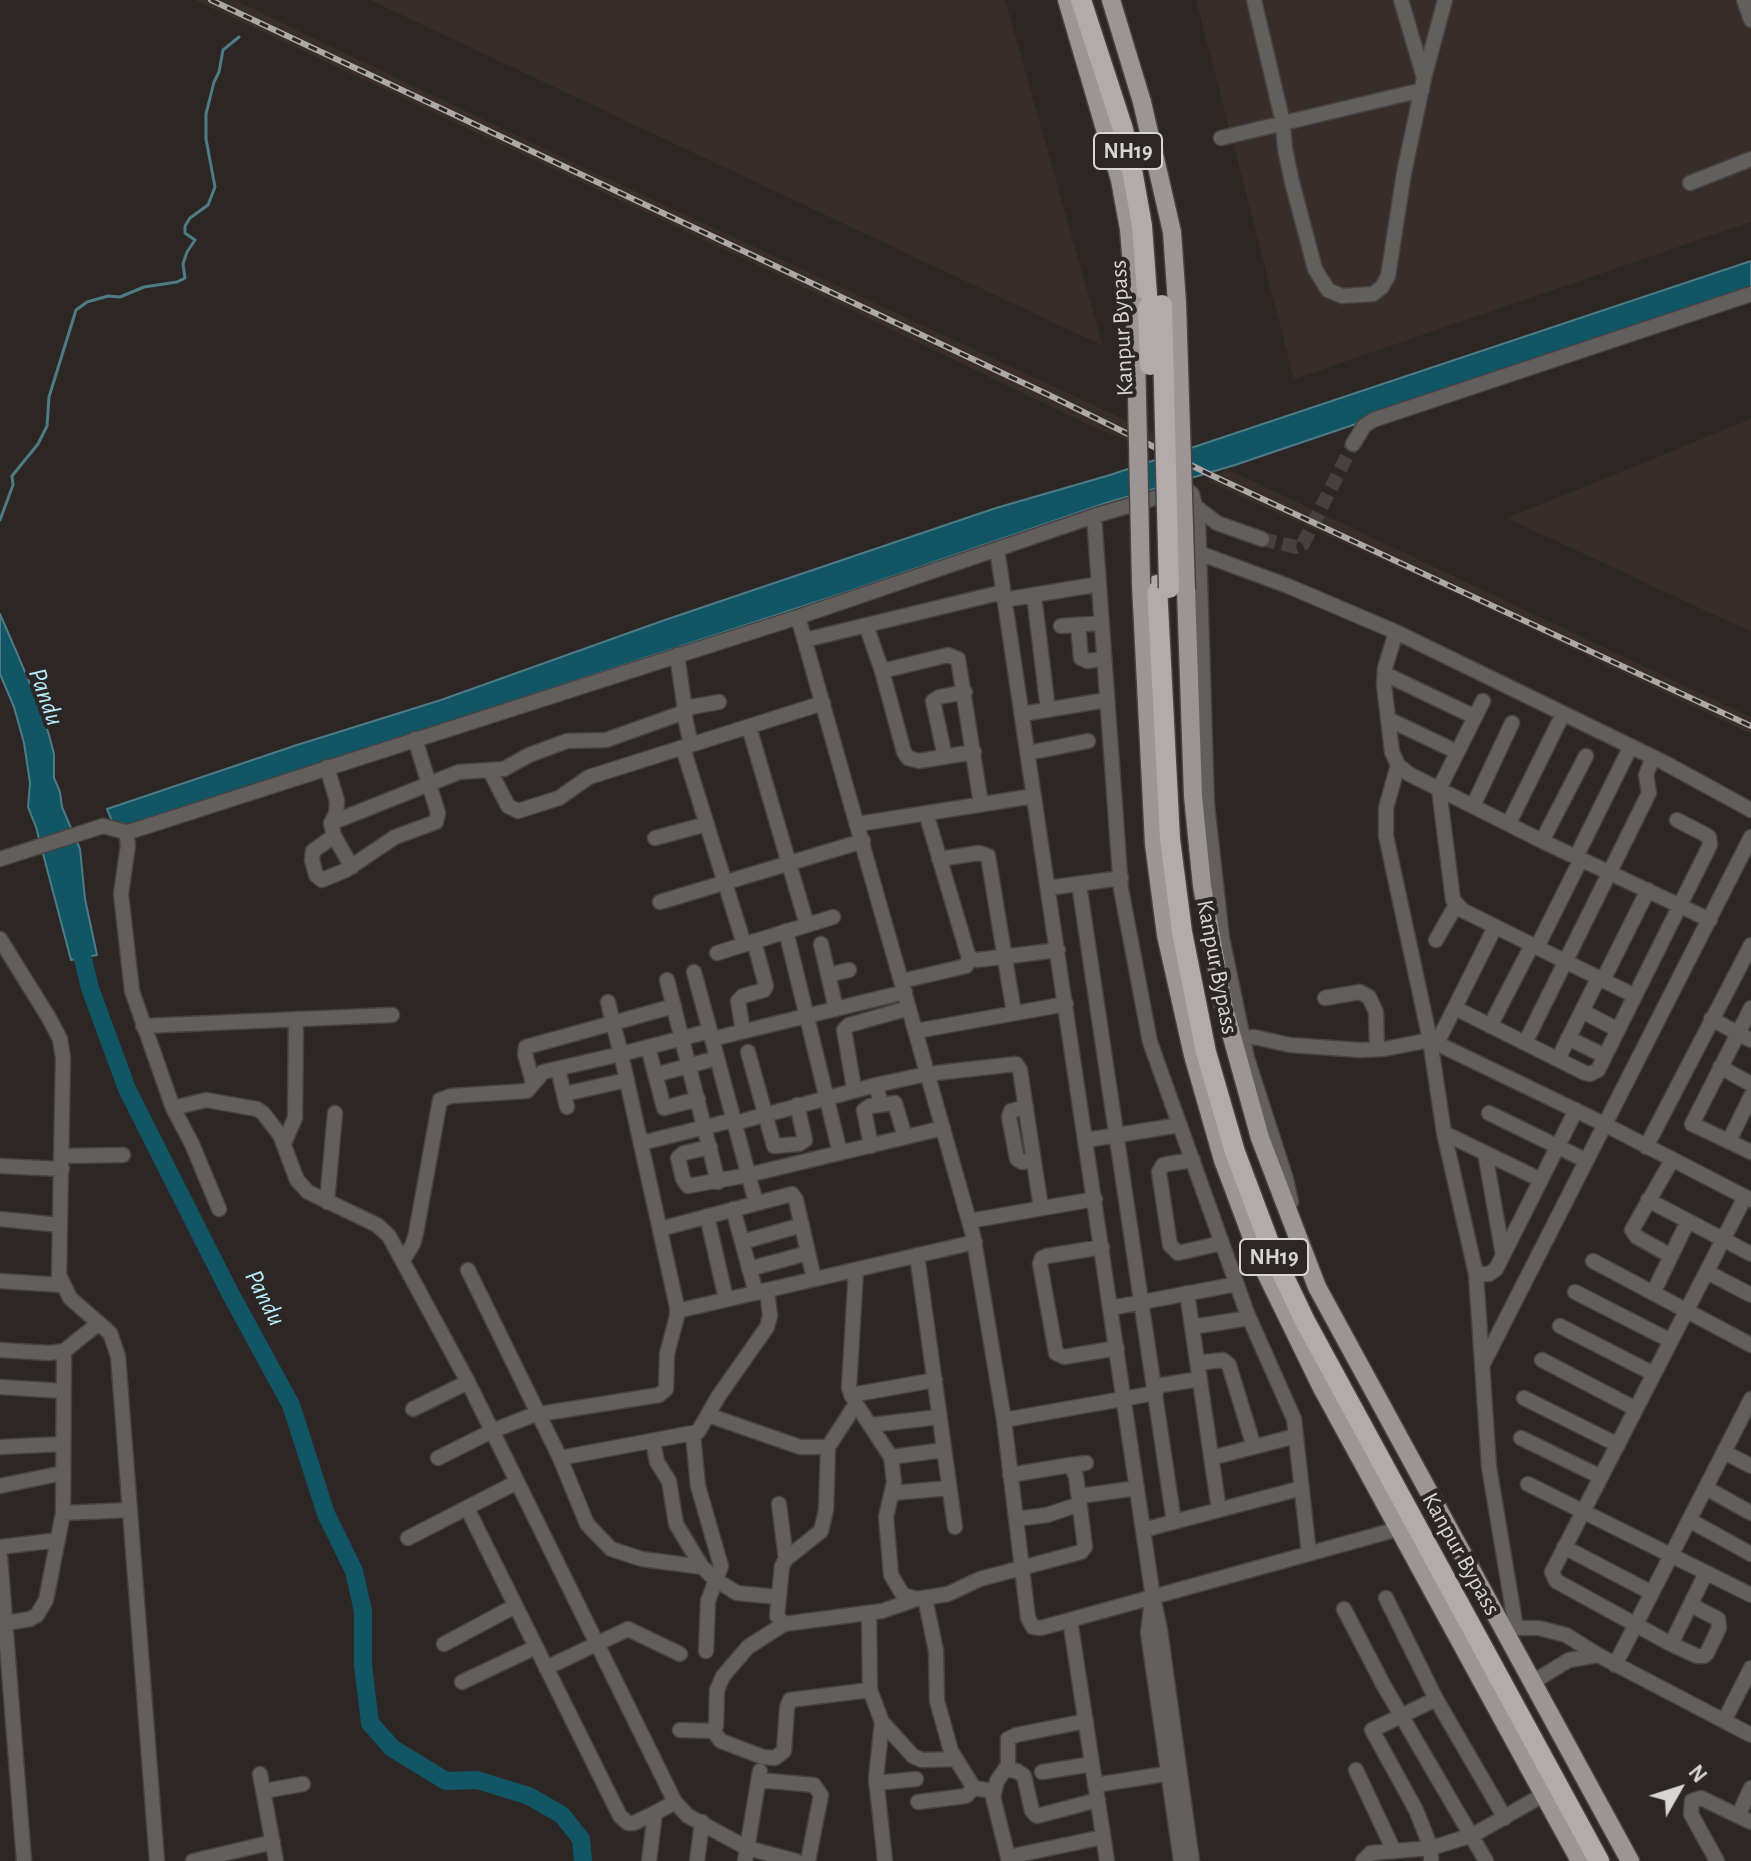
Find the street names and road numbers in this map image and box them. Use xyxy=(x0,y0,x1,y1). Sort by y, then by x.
road number: NH19 xyxy=(1094,133,1162,169)
street label: Kanpur Bypass xyxy=(1104,259,1140,397)
street label: Kanpur Bypass xyxy=(1190,897,1244,1037)
road number: NH19 xyxy=(1240,1239,1308,1275)
street label: Kanpur Bypass xyxy=(1415,1487,1507,1621)

